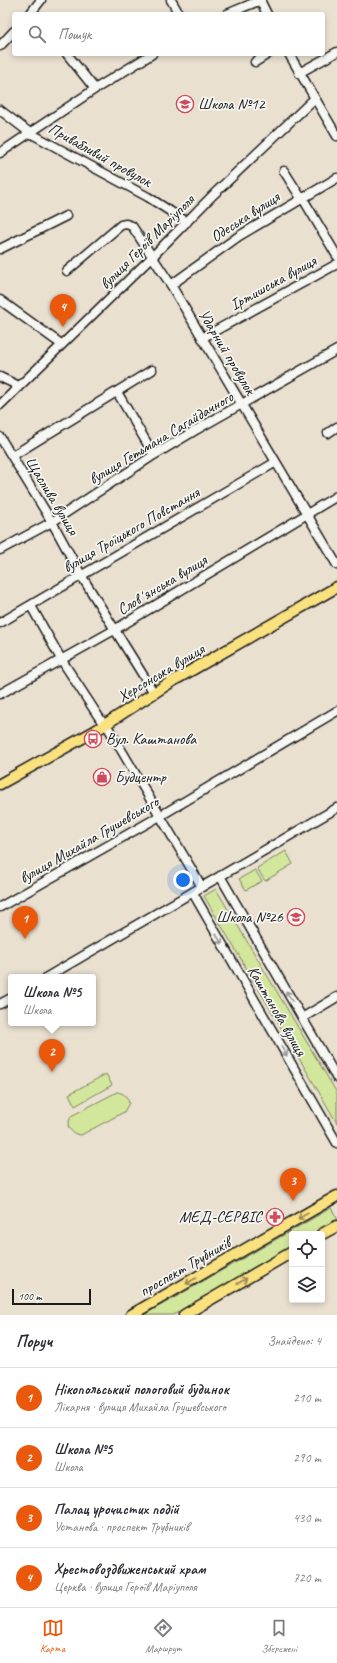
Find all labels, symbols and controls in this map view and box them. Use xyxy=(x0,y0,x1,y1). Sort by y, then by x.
search box xyxy=(12,12,325,56)
icon: search xyxy=(26,23,48,45)
text: Пошук xyxy=(58,25,91,44)
school or university icon: Школа №12 xyxy=(175,94,195,114)
place label: Школа №12 xyxy=(198,94,267,114)
street label: Привабливий провулок xyxy=(45,118,156,192)
street label: Одеська вулиця xyxy=(207,187,284,247)
street label: вулиця Героїв Маріуполя xyxy=(95,189,200,294)
street label: Іртишська вулиця xyxy=(226,251,320,315)
pin: 4 xyxy=(50,294,76,327)
street label: Ударний провулок xyxy=(194,306,261,399)
street label: вулиця Гетьмана Сагайдачного xyxy=(85,386,238,489)
street label: Щаслива вулиця xyxy=(21,453,84,540)
street label: вулиця Троїцького Повстання xyxy=(59,482,204,577)
street label: Словʼянська вулиця xyxy=(114,550,211,620)
street label: Херсонська вулиця xyxy=(114,639,209,707)
bus stop icon: Вул. Каштанова xyxy=(83,729,103,749)
place label: Вул. Каштанова xyxy=(106,729,197,749)
shop icon: Будцентр xyxy=(92,767,112,787)
place label: Будцентр xyxy=(115,767,167,787)
street label: вулиця Михайла Грушевського xyxy=(16,791,164,888)
your location xyxy=(173,870,193,890)
pin: 1 xyxy=(12,906,38,939)
place label: Школа №26 xyxy=(216,907,284,927)
school or university icon: Школа №26 xyxy=(286,907,306,927)
one-way arrow xyxy=(216,933,224,945)
street label: Каштанова вулиця xyxy=(243,962,312,1061)
popup xyxy=(8,974,96,1026)
text: Школа №5 xyxy=(23,983,81,1002)
one-way arrow xyxy=(285,990,293,1002)
text: Школа xyxy=(23,1002,52,1018)
pin: 2 xyxy=(39,1039,65,1072)
one-way arrow xyxy=(281,1045,289,1057)
pin: 3 xyxy=(280,1168,306,1201)
place label: МЕД-СЕРВІС xyxy=(179,1207,263,1227)
pharmacy icon: МЕД-СЕРВІС xyxy=(265,1207,285,1227)
one-way arrow xyxy=(297,1212,309,1220)
street label: проспект Трубників xyxy=(136,1231,238,1301)
map controls xyxy=(289,1231,325,1303)
button: locate xyxy=(289,1231,325,1267)
button: layers xyxy=(289,1267,325,1303)
one-way arrow xyxy=(185,1277,197,1285)
one-way arrow xyxy=(236,1277,248,1285)
scale bar xyxy=(12,1287,91,1306)
text: 100 m xyxy=(18,1289,42,1303)
text: Поруч xyxy=(16,1331,52,1352)
text: Знайдено: 4 xyxy=(267,1333,321,1349)
text: Нікопольський пологовий будинок xyxy=(54,1380,229,1399)
text: 1 xyxy=(26,1390,32,1406)
text: 210 m xyxy=(293,1390,321,1406)
text: Лікарня · вулиця Михайла Грушевського xyxy=(54,1399,226,1415)
text: Школа №5 xyxy=(54,1440,112,1459)
text: 2 xyxy=(26,1450,32,1466)
text: 290 m xyxy=(293,1450,321,1466)
text: Школа xyxy=(54,1459,83,1475)
text: Палац урочистих подій xyxy=(54,1500,179,1519)
text: 3 xyxy=(26,1510,32,1526)
text: 430 m xyxy=(293,1510,321,1526)
text: Установа · проспект Трубників xyxy=(54,1519,189,1535)
text: Хрестовоздвиженський храм xyxy=(54,1560,205,1579)
text: 4 xyxy=(26,1570,32,1586)
text: 720 m xyxy=(293,1570,321,1586)
text: Церква · вулиця Героїв Маріуполя xyxy=(54,1579,197,1595)
tab: Карта xyxy=(40,1617,65,1655)
tab: Маршрут xyxy=(145,1617,181,1655)
tab: Збережені xyxy=(261,1617,297,1655)

